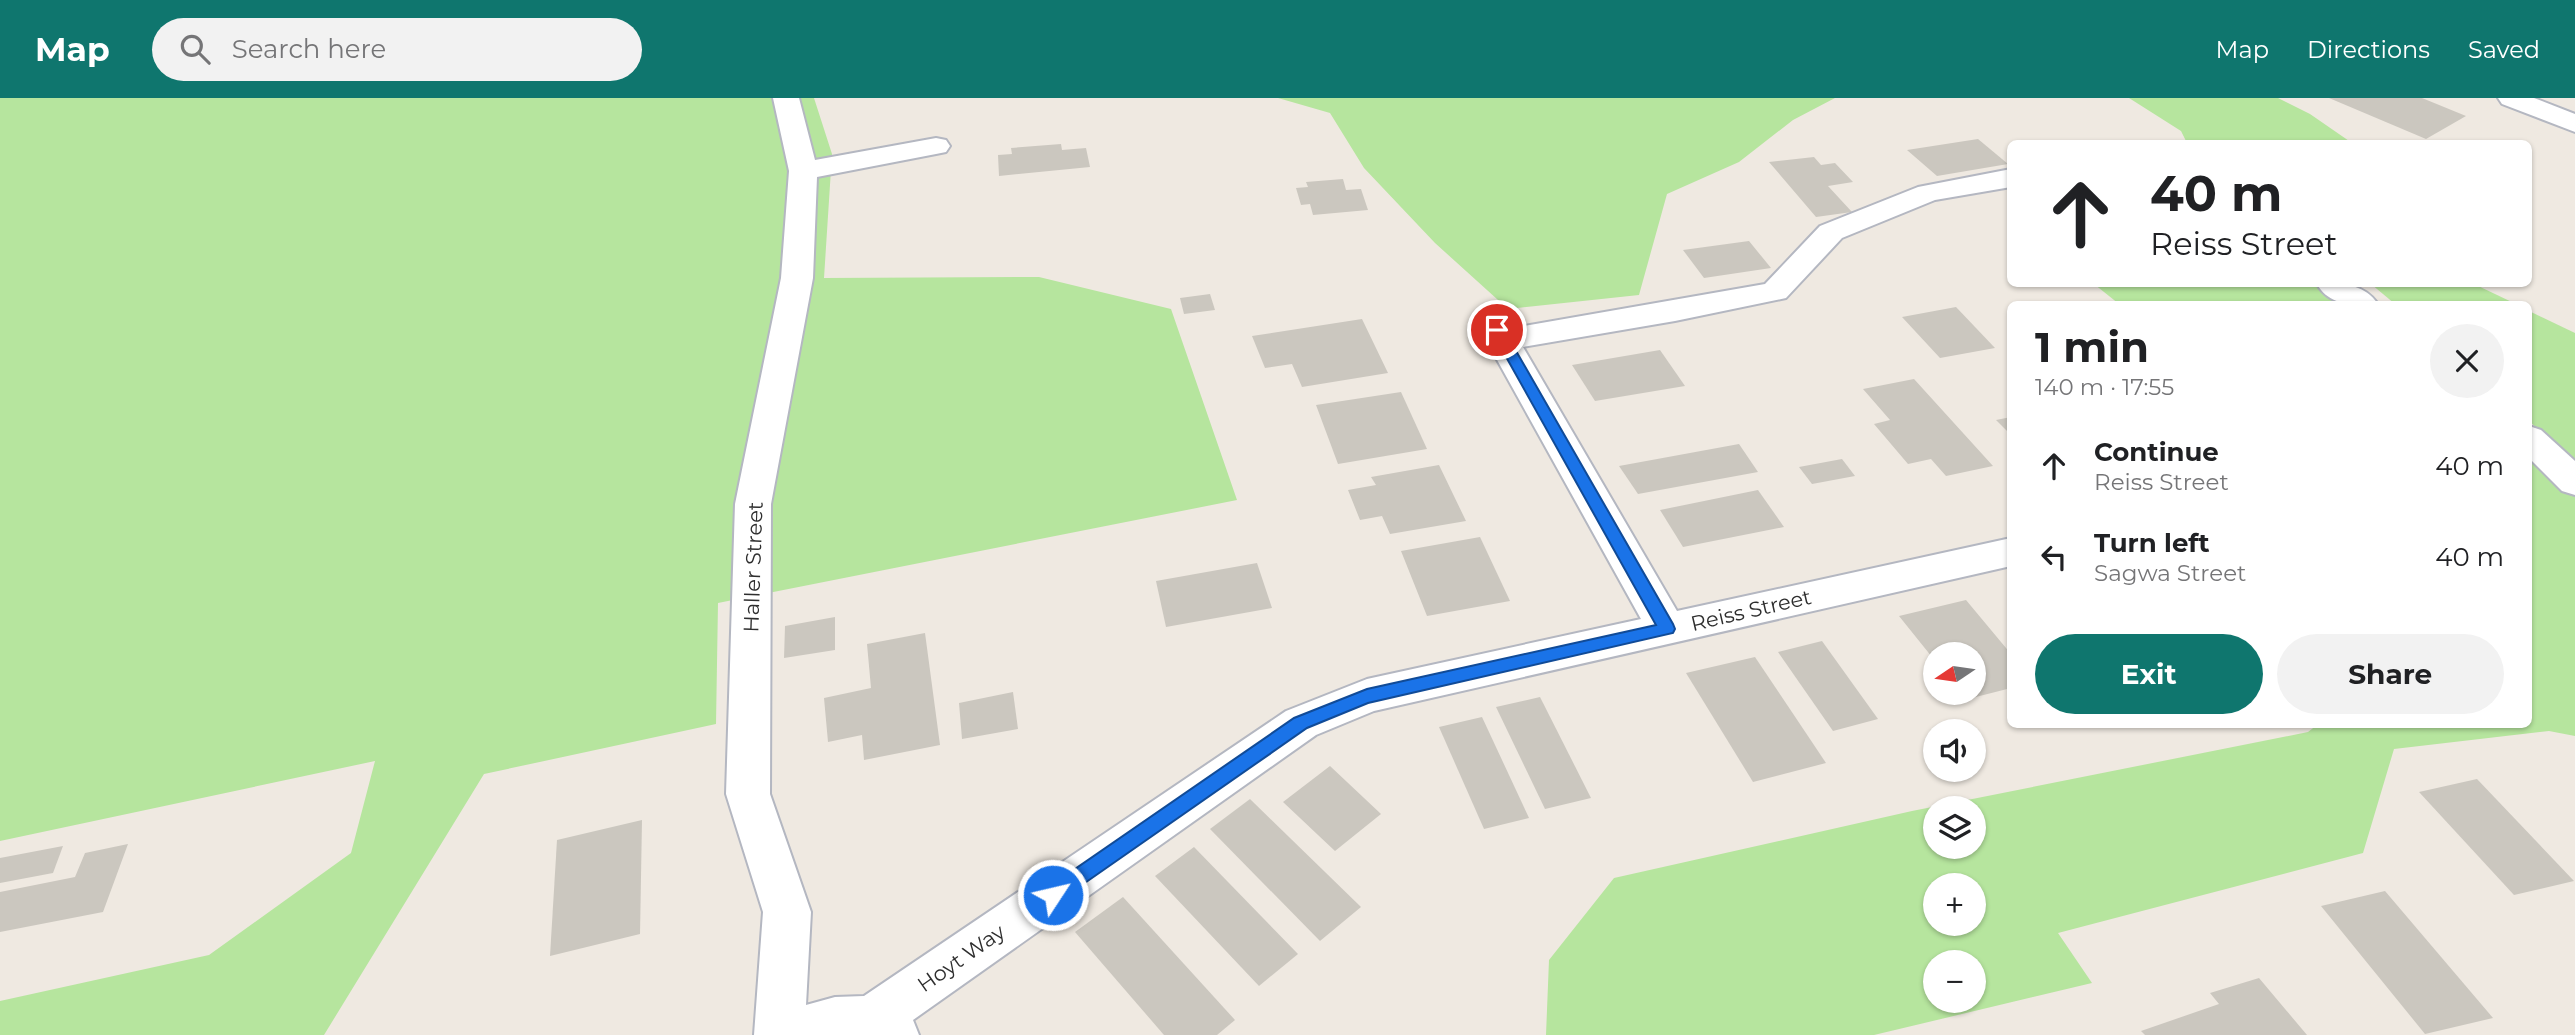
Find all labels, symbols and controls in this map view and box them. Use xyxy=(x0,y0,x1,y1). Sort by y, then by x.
search box xyxy=(152,18,642,81)
text: Map xyxy=(35,29,110,69)
icon: search xyxy=(176,30,214,68)
text: Search here xyxy=(232,33,386,65)
text: Map xyxy=(2216,35,2269,64)
text: Directions xyxy=(2307,35,2430,64)
text: Saved xyxy=(2468,35,2540,64)
text: 40 m xyxy=(2150,164,2282,223)
icon: ahead xyxy=(2035,168,2126,259)
text: Reiss Street xyxy=(2150,224,2337,263)
pin xyxy=(1467,300,1527,360)
icon: arrive xyxy=(1478,311,1516,349)
text: 1 min xyxy=(2035,321,2149,373)
button: close xyxy=(2430,324,2504,398)
text: 140 m · 17:55 xyxy=(2035,373,2174,401)
text: Continue xyxy=(2094,436,2219,468)
icon: ahead xyxy=(2035,447,2073,485)
text: 40 m xyxy=(2435,450,2504,482)
text: Reiss Street xyxy=(2094,468,2229,496)
street label: Haller Street xyxy=(738,501,768,633)
text: Turn left xyxy=(2094,527,2210,559)
icon: left xyxy=(2035,538,2073,576)
text: 40 m xyxy=(2435,541,2504,573)
text: Sagwa Street xyxy=(2094,559,2246,587)
street label: Reiss Street xyxy=(1688,584,1814,636)
button: Exit xyxy=(2035,634,2263,714)
button: Share xyxy=(2277,634,2504,714)
north arrow xyxy=(1923,642,1986,705)
map controls xyxy=(1923,642,1986,1013)
button: sound xyxy=(1923,719,1986,782)
button: layers xyxy=(1923,796,1986,859)
position arrow xyxy=(1016,858,1090,932)
button: + xyxy=(1923,873,1986,936)
street label: Hoyt Way xyxy=(912,918,1010,997)
button: − xyxy=(1923,950,1986,1013)

